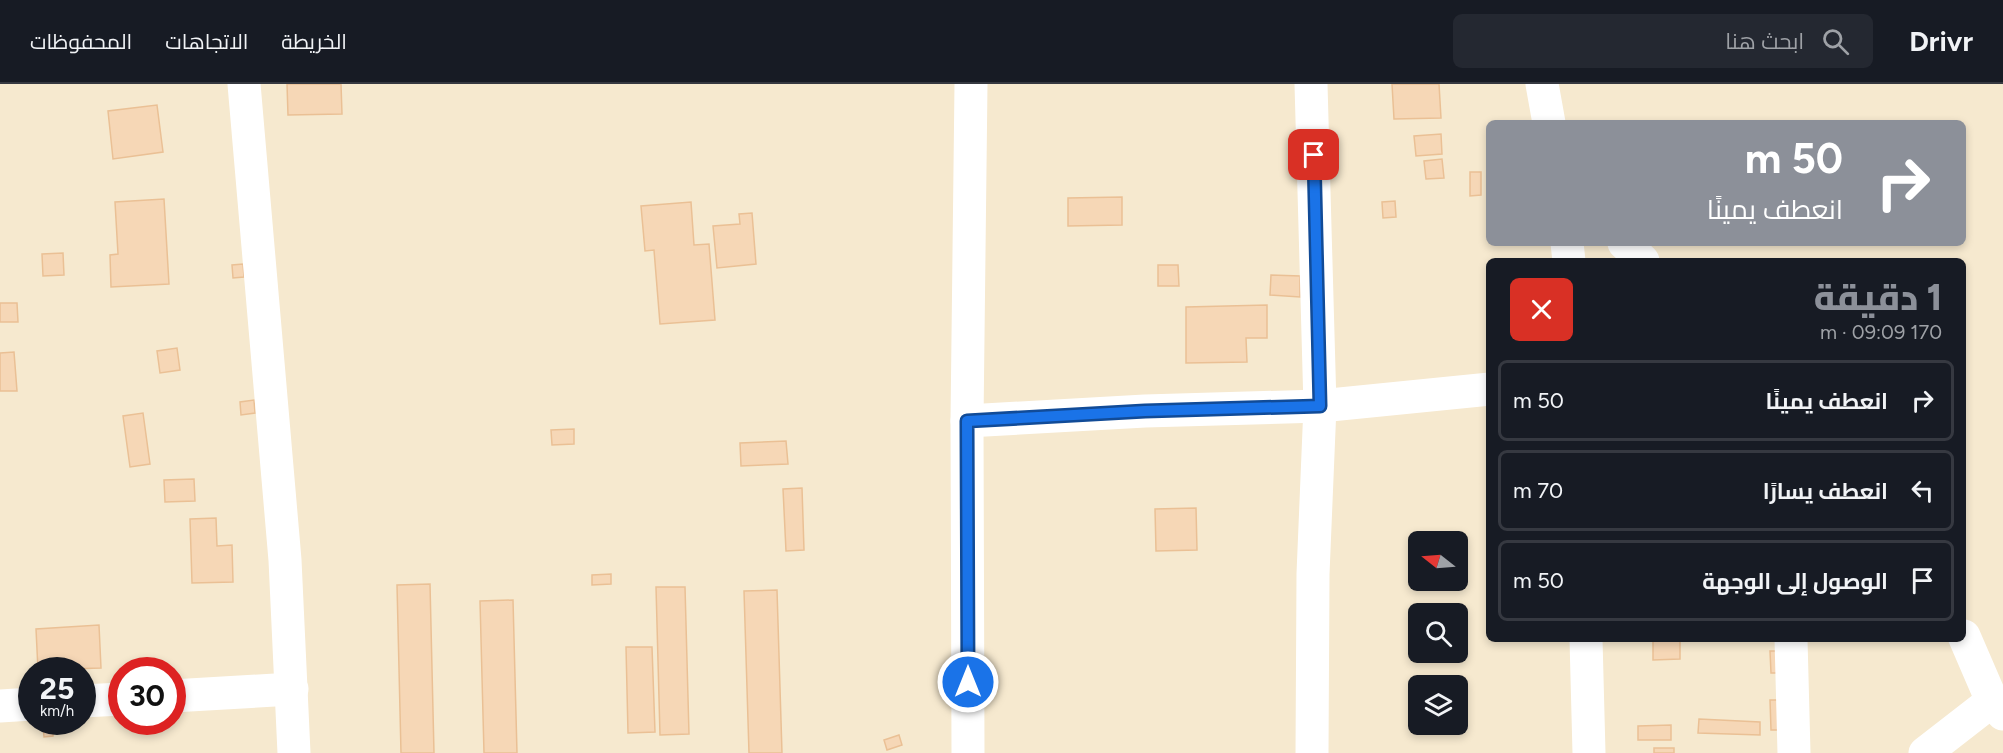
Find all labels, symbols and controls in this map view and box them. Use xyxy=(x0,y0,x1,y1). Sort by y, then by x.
search box xyxy=(1453,14,1873,68)
text: Drivr xyxy=(1909,24,1973,58)
icon: search xyxy=(1819,25,1852,58)
text: ابحث هنا xyxy=(1725,28,1804,55)
text: المحفوظات xyxy=(30,29,132,54)
text: الاتجاهات xyxy=(165,29,248,54)
text: الخريطة xyxy=(281,29,347,54)
pin xyxy=(1288,129,1339,180)
text: 50 m xyxy=(1745,133,1843,184)
icon: arrive xyxy=(1297,138,1330,171)
icon: right xyxy=(1864,144,1942,222)
text: انعطف يمينًا xyxy=(1707,193,1843,226)
text: 1 دقيقة xyxy=(1814,276,1942,319)
button: close xyxy=(1510,278,1573,341)
text: 170 m · 09:09 xyxy=(1820,320,1942,344)
icon: right xyxy=(1906,384,1939,417)
text: 50 m xyxy=(1513,387,1564,414)
text: انعطف يمينًا xyxy=(1765,388,1888,415)
icon: left xyxy=(1906,474,1939,507)
text: 70 m xyxy=(1513,477,1563,504)
text: انعطف يسارًا xyxy=(1763,478,1888,505)
north arrow xyxy=(1408,531,1468,591)
map controls xyxy=(1408,531,1468,735)
icon: arrive xyxy=(1906,564,1939,597)
text: 50 m xyxy=(1513,567,1564,594)
text: الوصول إلى الوجهة xyxy=(1702,568,1888,595)
button: search xyxy=(1408,603,1468,663)
position arrow xyxy=(936,650,1000,714)
speed limit sign: 30 xyxy=(108,657,186,735)
text: 25 xyxy=(40,670,74,707)
button: layers xyxy=(1408,675,1468,735)
text: km/h xyxy=(40,702,74,720)

